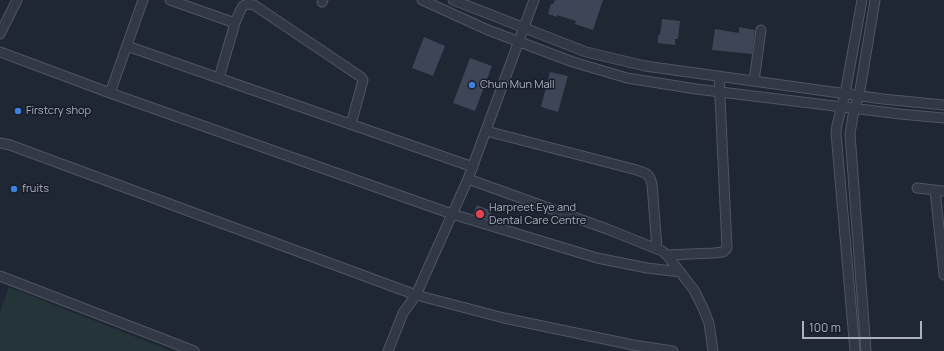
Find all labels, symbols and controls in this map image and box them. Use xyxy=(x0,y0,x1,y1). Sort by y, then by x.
place label: Chun Mun Mall xyxy=(480,78,555,92)
marker: Chun Mun Mall xyxy=(467,80,477,90)
place label: Firstcry shop xyxy=(26,104,91,118)
marker: Firstcry shop xyxy=(13,106,23,116)
place label: fruits xyxy=(22,182,49,196)
marker: fruits xyxy=(9,184,19,194)
place label: Harpreet Eye and Dental Care Centre xyxy=(489,201,586,227)
marker: Harpreet Eye and Dental Care Centre xyxy=(474,208,486,220)
scale bar xyxy=(804,313,924,339)
text: 100 m xyxy=(809,319,841,336)

